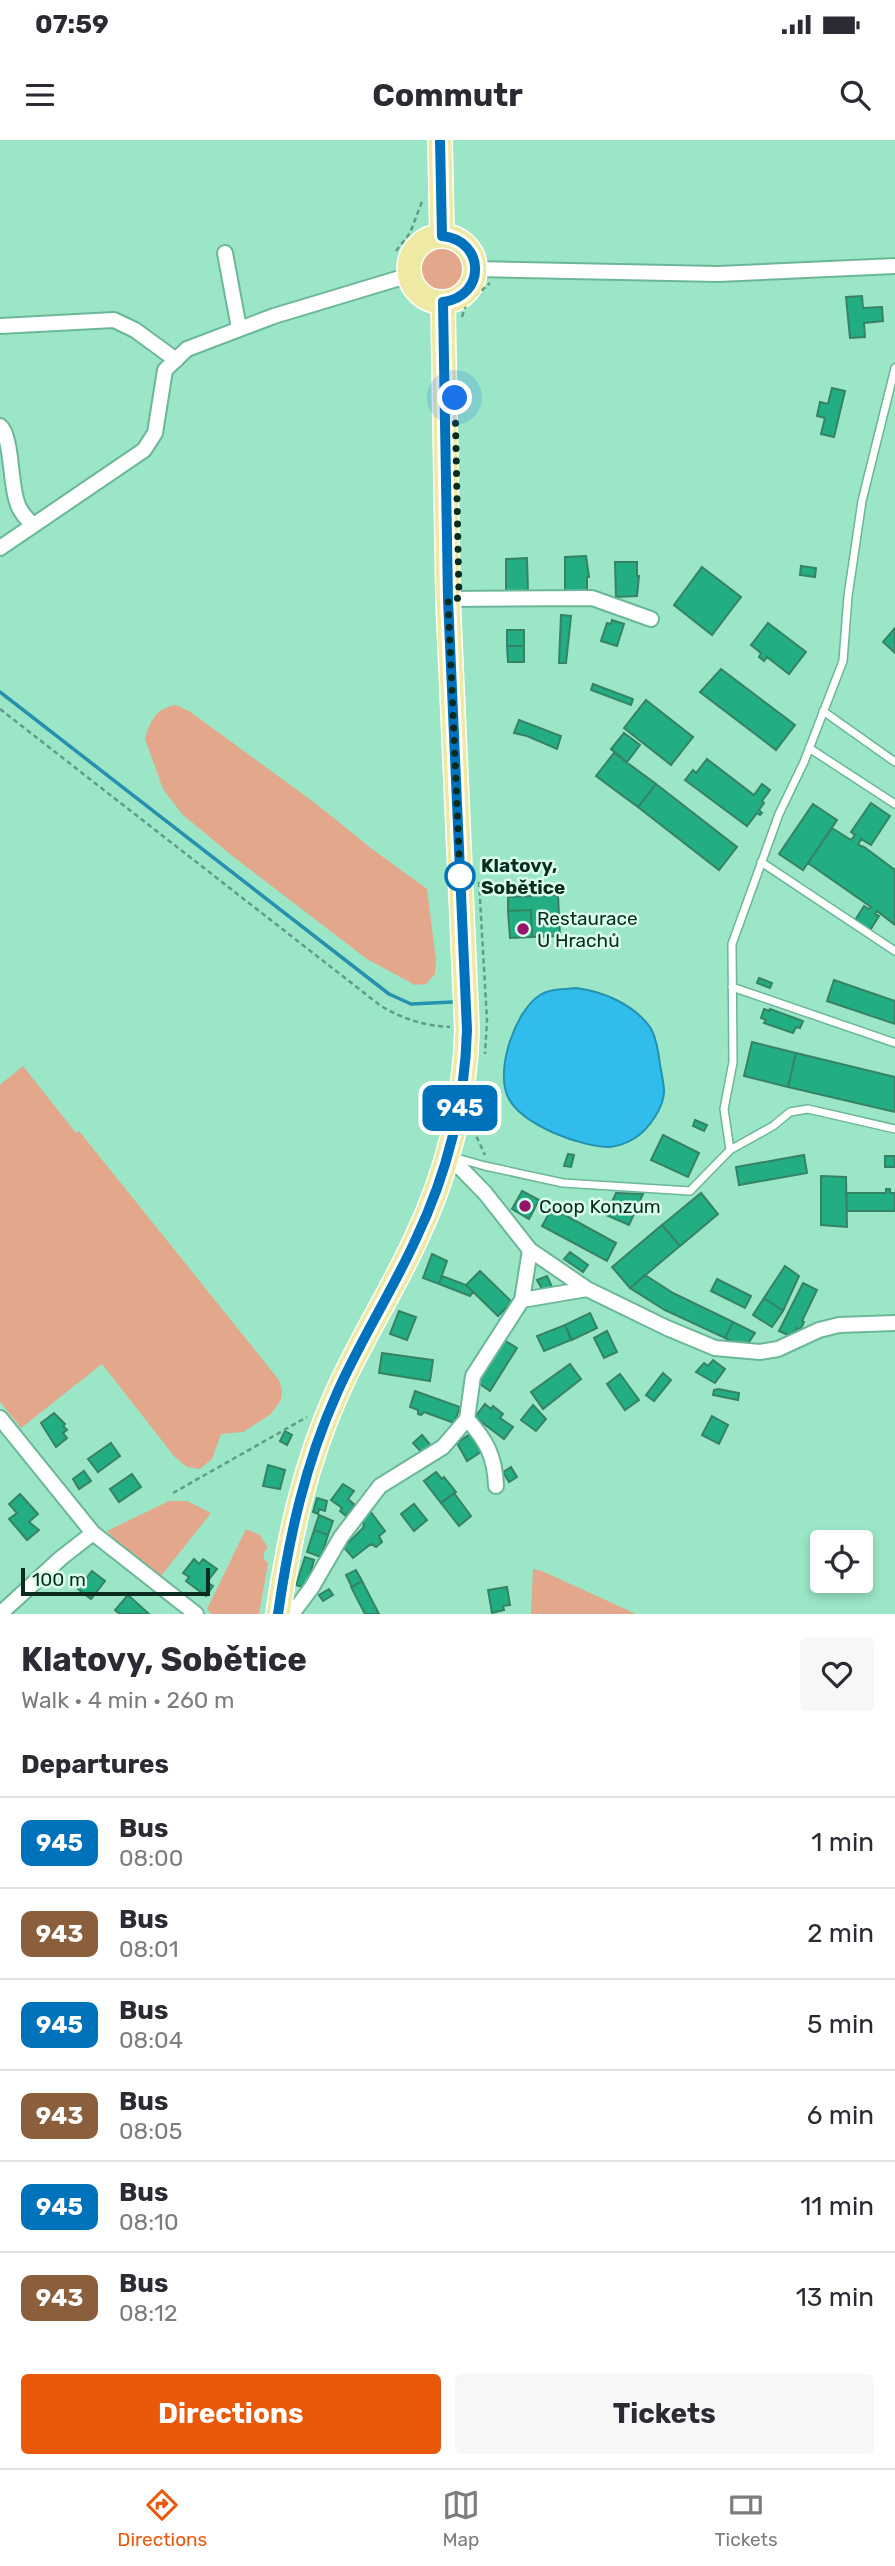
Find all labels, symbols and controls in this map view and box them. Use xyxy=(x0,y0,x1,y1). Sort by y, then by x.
text: 07:59 xyxy=(35,9,109,40)
icon: menu xyxy=(21,76,59,114)
text: Commutr xyxy=(372,76,523,114)
icon: search xyxy=(836,76,874,114)
your location xyxy=(437,380,472,415)
place label: Klatovy, Sobětice xyxy=(481,854,565,899)
marker: Klatovy, Sobětice xyxy=(445,861,475,891)
place label: Restaurace U Hrachů xyxy=(537,907,638,952)
marker: Restaurace U Hrachů xyxy=(515,921,531,937)
line badge: 945 xyxy=(420,1085,500,1131)
text: 945 xyxy=(436,1094,484,1122)
place label: Coop Konzum xyxy=(539,1195,661,1218)
marker: Coop Konzum xyxy=(517,1198,533,1214)
map controls xyxy=(810,1530,873,1593)
button: locate xyxy=(810,1530,873,1593)
scale bar xyxy=(21,1565,210,1597)
text: 100 m xyxy=(32,1568,86,1591)
button: heart xyxy=(800,1637,874,1711)
text: Klatovy, Sobětice xyxy=(21,1640,307,1679)
text: Walk · 4 min · 260 m xyxy=(21,1686,235,1714)
text: Departures xyxy=(21,1749,169,1780)
text: Bus xyxy=(119,1813,168,1844)
text: 1 min xyxy=(811,1827,874,1858)
text: 945 xyxy=(36,1829,83,1857)
text: 08:00 xyxy=(119,1844,183,1872)
text: Bus xyxy=(119,1904,168,1935)
text: 2 min xyxy=(807,1918,874,1949)
text: 943 xyxy=(36,1920,83,1948)
text: 08:01 xyxy=(119,1935,179,1963)
text: Bus xyxy=(119,1995,168,2026)
text: 5 min xyxy=(807,2009,874,2040)
text: 945 xyxy=(36,2011,83,2039)
text: 08:04 xyxy=(119,2026,183,2054)
text: Bus xyxy=(119,2086,168,2117)
text: 6 min xyxy=(807,2100,874,2131)
text: 943 xyxy=(36,2102,83,2130)
text: 08:05 xyxy=(119,2117,182,2145)
text: Bus xyxy=(119,2177,168,2208)
text: 11 min xyxy=(800,2191,874,2222)
text: 945 xyxy=(36,2193,83,2221)
text: 08:10 xyxy=(119,2208,179,2236)
text: Bus xyxy=(119,2268,168,2299)
text: 13 min xyxy=(796,2282,874,2313)
text: 943 xyxy=(36,2284,83,2312)
text: 08:12 xyxy=(119,2299,177,2327)
button: Directions xyxy=(21,2374,441,2454)
button: Tickets xyxy=(455,2374,874,2454)
tab: Directions xyxy=(117,2486,207,2551)
tab: Map xyxy=(442,2486,480,2551)
tab: Tickets xyxy=(715,2486,778,2551)

